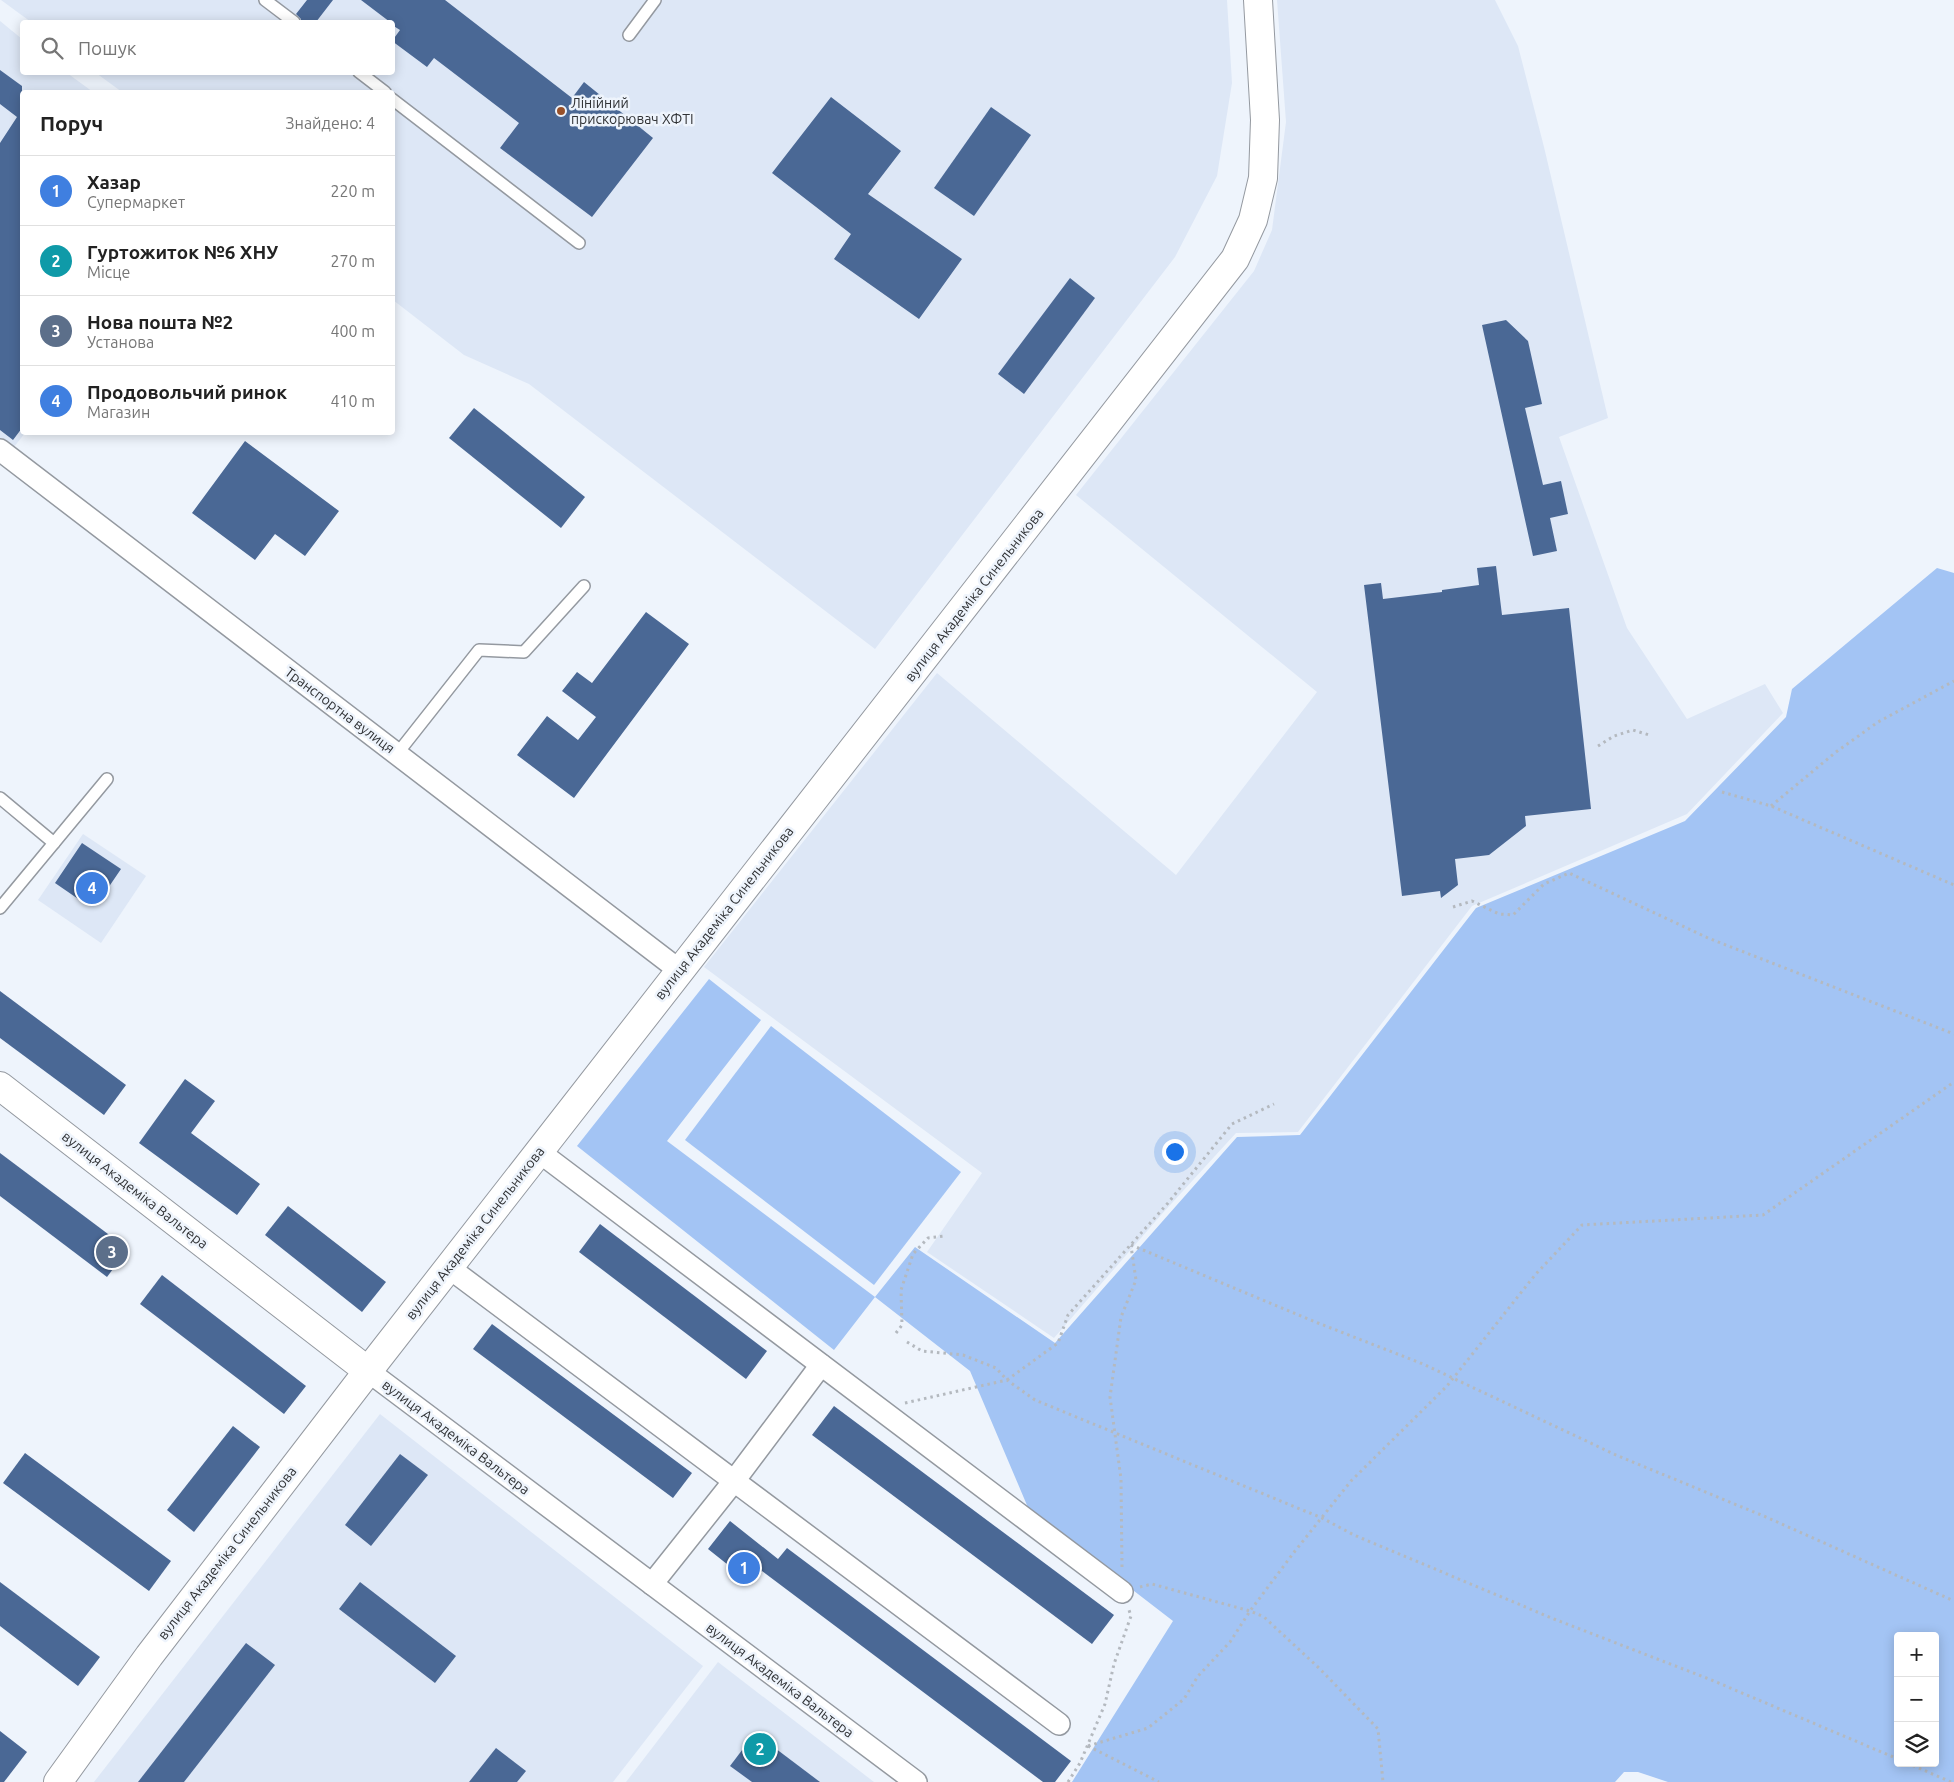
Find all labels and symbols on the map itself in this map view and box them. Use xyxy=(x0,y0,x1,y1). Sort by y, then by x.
place label: Лінійний прискорювач ХФТІ xyxy=(571,95,694,127)
marker: Лінійний прискорювач ХФТІ xyxy=(555,105,567,117)
street label: вулиця Академіка Синельникова xyxy=(902,505,1046,685)
street label: Транспортна вулиця xyxy=(282,664,398,756)
street label: вулиця Академіка Синельникова xyxy=(652,823,796,1003)
pin: 4 xyxy=(76,869,108,907)
street label: вулиця Академіка Вальтера xyxy=(59,1128,211,1252)
your location xyxy=(1162,1139,1188,1165)
street label: вулиця Академіка Синельникова xyxy=(403,1143,547,1323)
pin: 3 xyxy=(96,1233,128,1271)
street label: вулиця Академіка Вальтера xyxy=(379,1376,533,1498)
street label: вулиця Академіка Синельникова xyxy=(155,1463,299,1643)
pin: 1 xyxy=(728,1549,760,1587)
street label: вулиця Академіка Вальтера xyxy=(703,1619,857,1741)
pin: 2 xyxy=(744,1730,776,1768)

